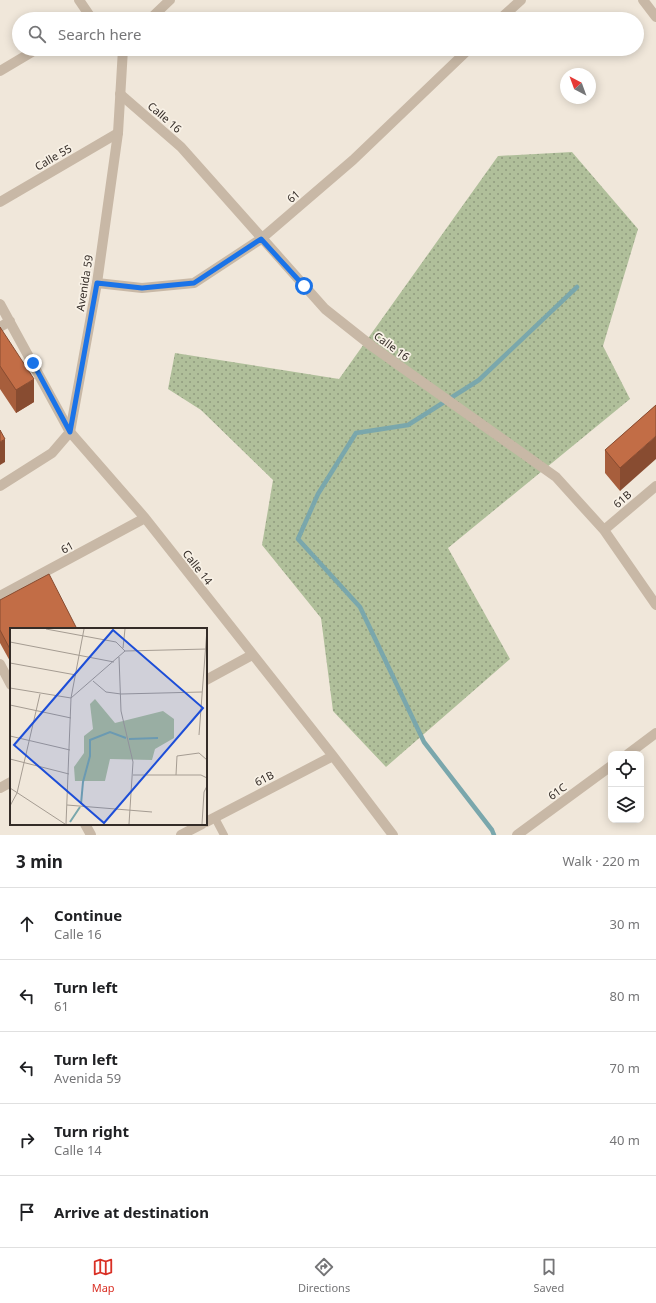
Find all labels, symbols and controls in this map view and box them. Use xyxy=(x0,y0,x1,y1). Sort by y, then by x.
search box xyxy=(12,12,644,56)
icon: search xyxy=(26,23,48,45)
text: Search here xyxy=(58,24,141,44)
north arrow xyxy=(560,68,596,104)
street label: Calle 16 xyxy=(145,98,185,136)
street label: Calle 55 xyxy=(32,140,74,174)
street label: 61 xyxy=(283,186,303,206)
street label: Avenida 59 xyxy=(72,254,96,312)
route start xyxy=(295,277,313,295)
street label: Calle 16 xyxy=(371,328,413,364)
route end xyxy=(24,354,42,372)
street label: 61B xyxy=(610,487,634,511)
street label: 61 xyxy=(58,537,76,557)
street label: Calle 14 xyxy=(180,546,217,588)
inset map xyxy=(10,628,207,825)
map controls xyxy=(608,751,644,823)
button: locate xyxy=(608,751,644,787)
street label: 61B xyxy=(252,767,276,789)
street label: 61C xyxy=(545,779,569,803)
button: layers xyxy=(608,787,644,823)
text: 3 min xyxy=(16,850,63,873)
text: Walk · 220 m xyxy=(562,852,640,870)
text: Continue xyxy=(54,905,122,925)
icon: ahead xyxy=(16,913,38,935)
text: 30 m xyxy=(610,915,640,933)
text: Calle 16 xyxy=(54,925,102,943)
text: Turn left xyxy=(54,977,118,997)
icon: left xyxy=(16,985,38,1007)
text: 80 m xyxy=(610,987,640,1005)
text: 61 xyxy=(54,997,69,1015)
text: Turn left xyxy=(54,1049,118,1069)
icon: left xyxy=(16,1057,38,1079)
text: 70 m xyxy=(610,1059,640,1077)
text: Avenida 59 xyxy=(54,1069,121,1087)
text: Turn right xyxy=(54,1121,129,1141)
icon: right xyxy=(16,1129,38,1151)
text: 40 m xyxy=(610,1131,640,1149)
text: Calle 14 xyxy=(54,1141,102,1159)
icon: arrive xyxy=(16,1201,38,1223)
text: Arrive at destination xyxy=(54,1202,209,1222)
tab: Map xyxy=(92,1256,115,1295)
tab: Directions xyxy=(298,1256,350,1295)
tab: Saved xyxy=(534,1256,564,1295)

